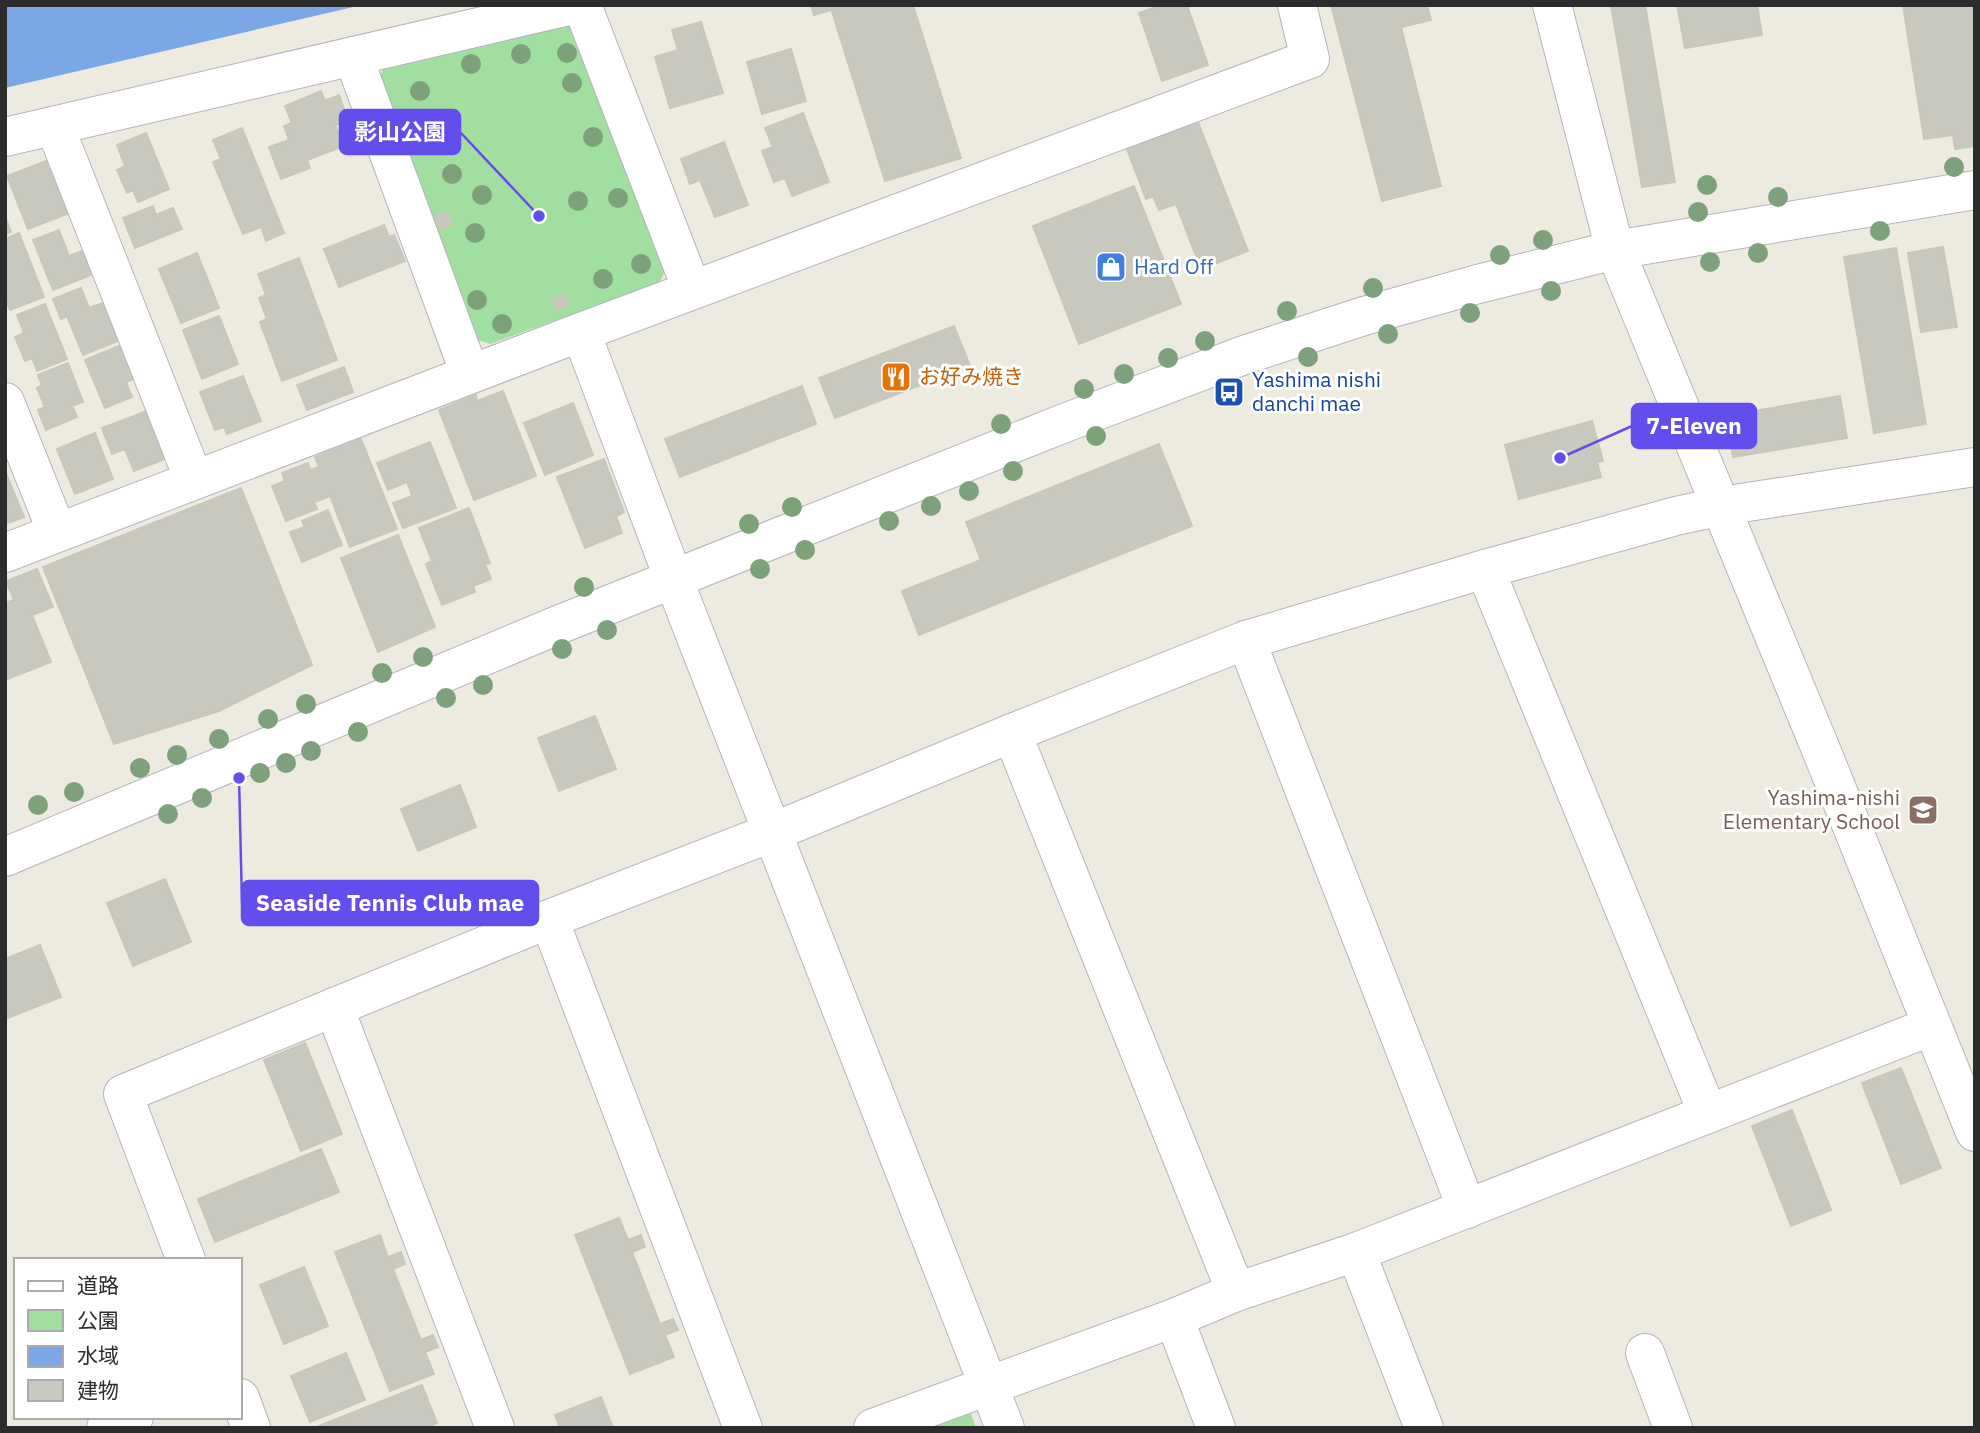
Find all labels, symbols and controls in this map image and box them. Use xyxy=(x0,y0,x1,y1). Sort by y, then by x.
callout: 影山公園 xyxy=(340,110,460,154)
text: 影山公園 xyxy=(354,116,446,146)
shop icon: Hard Off xyxy=(1094,250,1128,284)
place label: Hard Off xyxy=(1134,252,1213,280)
restaurant icon: お好み焼き xyxy=(879,360,913,394)
place label: お好み焼き xyxy=(919,362,1024,390)
place label: Yashima nishi danchi mae xyxy=(1252,365,1381,417)
bus stop icon: Yashima nishi danchi mae xyxy=(1212,375,1246,409)
callout: 7-Eleven xyxy=(1632,404,1756,448)
text: 7-Eleven xyxy=(1646,410,1742,440)
place label: Yashima-nishi Elementary School xyxy=(1723,783,1900,835)
school or university icon: Yashima-nishi Elementary School xyxy=(1906,793,1940,827)
callout: Seaside Tennis Club mae xyxy=(242,881,538,925)
text: Seaside Tennis Club mae xyxy=(256,887,524,917)
legend xyxy=(14,1258,242,1419)
text: 道路 xyxy=(77,1271,119,1299)
text: 公園 xyxy=(77,1306,119,1334)
text: 水域 xyxy=(77,1341,119,1369)
text: 建物 xyxy=(77,1376,119,1404)

